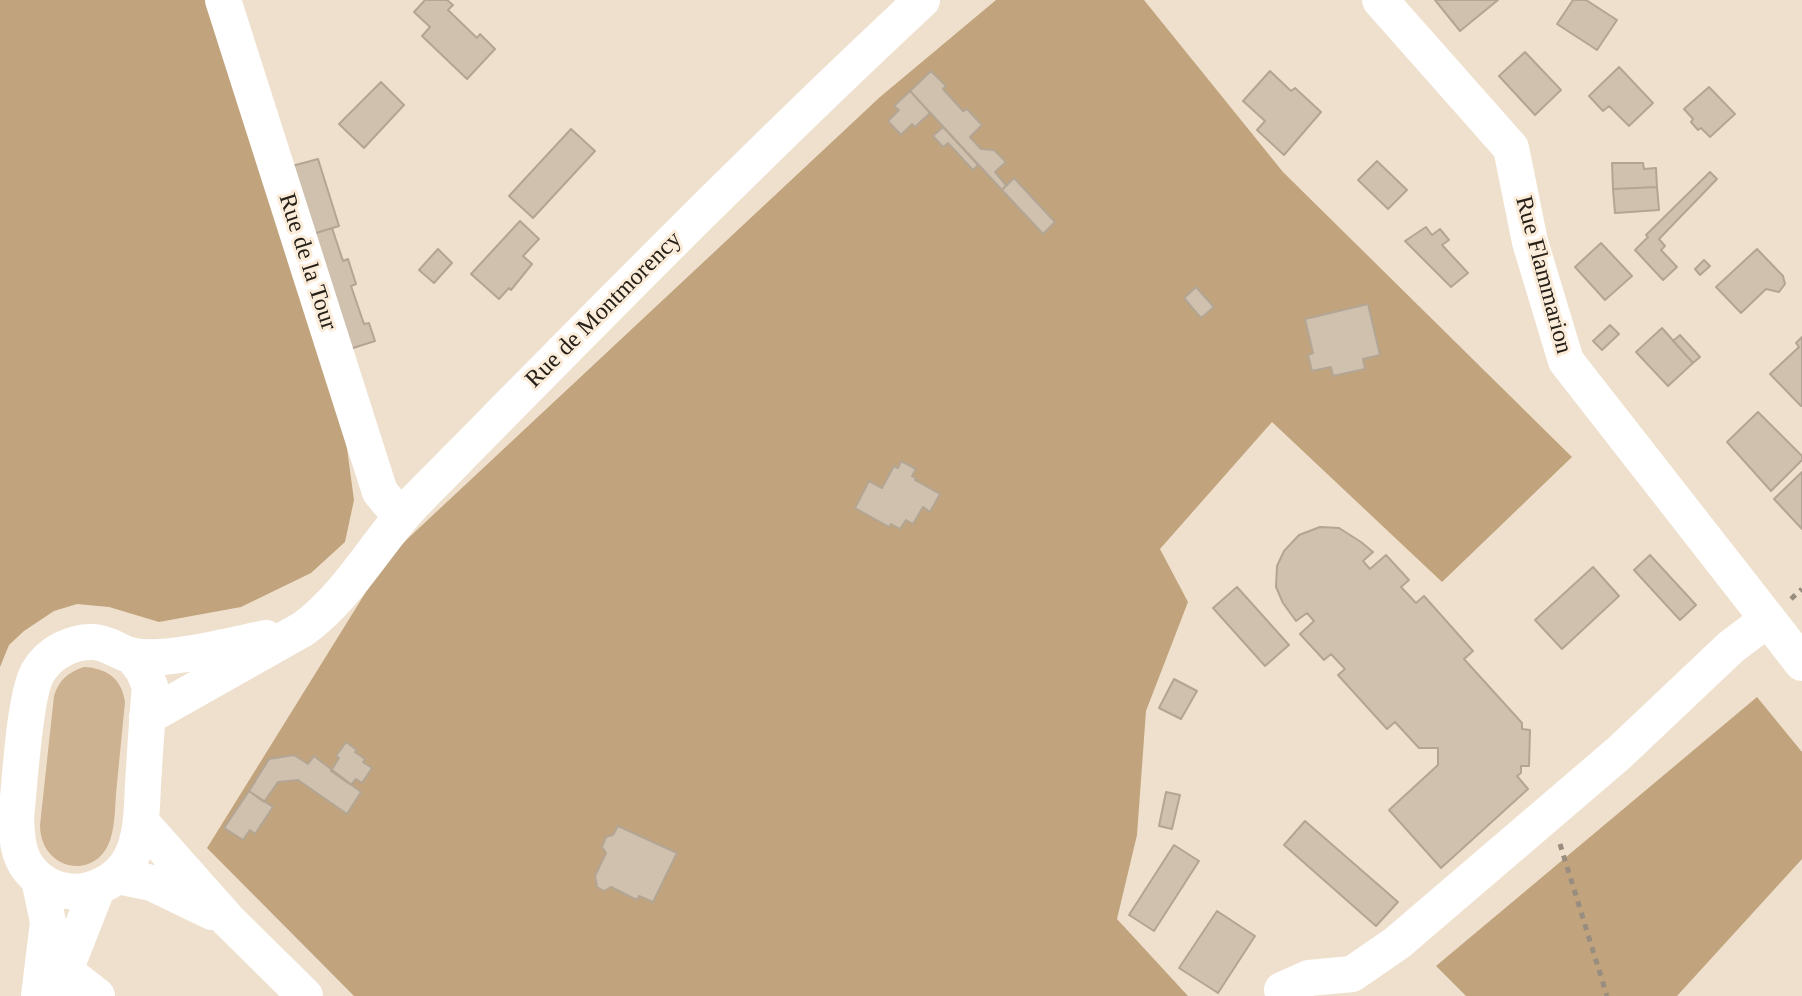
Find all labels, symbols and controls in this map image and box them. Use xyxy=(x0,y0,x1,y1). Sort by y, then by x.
street label: Rue de la Tour xyxy=(271,190,343,334)
street label: Rue Flammarion xyxy=(1508,193,1578,357)
street label: Rue de Montmorency xyxy=(520,226,688,394)

